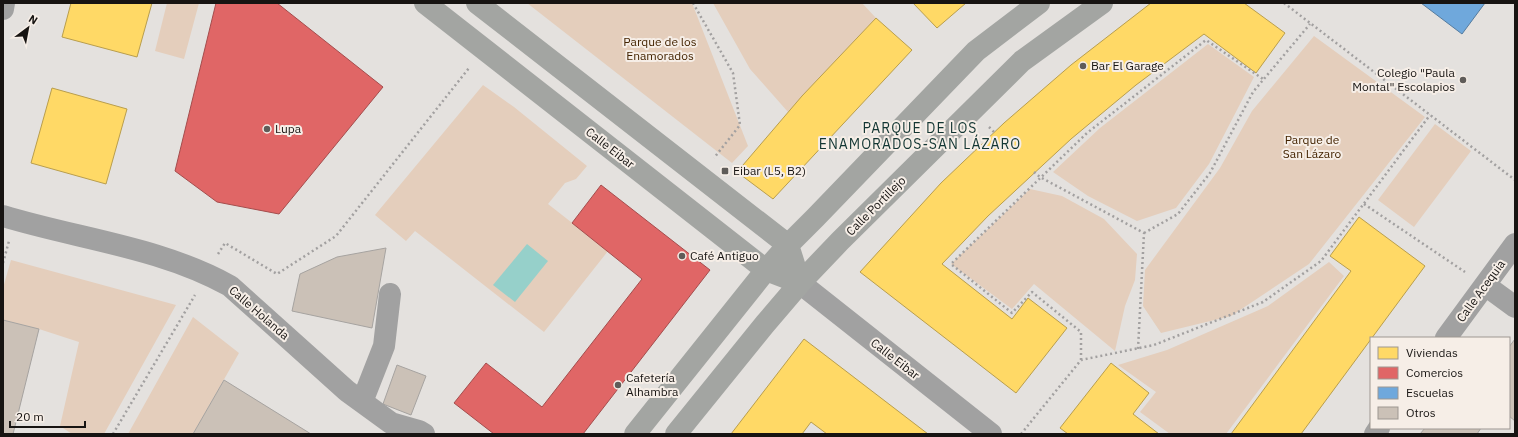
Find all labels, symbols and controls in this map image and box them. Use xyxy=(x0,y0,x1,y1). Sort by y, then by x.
north arrow xyxy=(8,8,48,48)
text: N xyxy=(26,11,40,28)
park label: Parque de los Enamorados xyxy=(623,34,697,63)
place label: Bar El Garage xyxy=(1091,58,1164,73)
marker: Bar El Garage xyxy=(1078,61,1088,71)
place label: Colegio "Paula Montal" Escolapios xyxy=(1352,65,1456,94)
marker: Colegio "Paula Montal" Escolapios xyxy=(1458,75,1468,85)
district label: PARQUE DE LOS ENAMORADOS-SAN LÁZARO xyxy=(819,119,1021,153)
place label: Lupa xyxy=(275,121,302,136)
marker: Lupa xyxy=(262,124,272,134)
street label: Calle Eibar xyxy=(583,124,638,172)
park label: Parque de San Lázaro xyxy=(1283,132,1342,161)
place label: Eibar (L5, B2) xyxy=(733,163,806,178)
marker: Eibar (L5, B2) xyxy=(720,166,730,176)
street label: Calle Portillejo xyxy=(843,173,909,239)
place label: Café Antiguo xyxy=(690,248,759,263)
marker: Café Antiguo xyxy=(677,251,687,261)
street label: Calle Acequia xyxy=(1453,256,1509,325)
street label: Calle Holanda xyxy=(226,282,293,343)
street label: Calle Eibar xyxy=(868,335,923,383)
legend xyxy=(1370,337,1510,429)
text: Viviendas xyxy=(1406,345,1458,360)
text: Comercios xyxy=(1406,365,1463,380)
place label: Cafetería Alhambra xyxy=(626,370,679,399)
marker: Cafetería Alhambra xyxy=(613,380,623,390)
text: Escuelas xyxy=(1406,385,1454,400)
scale bar xyxy=(10,403,85,429)
text: Otros xyxy=(1406,405,1436,420)
text: 20 m xyxy=(16,409,44,424)

